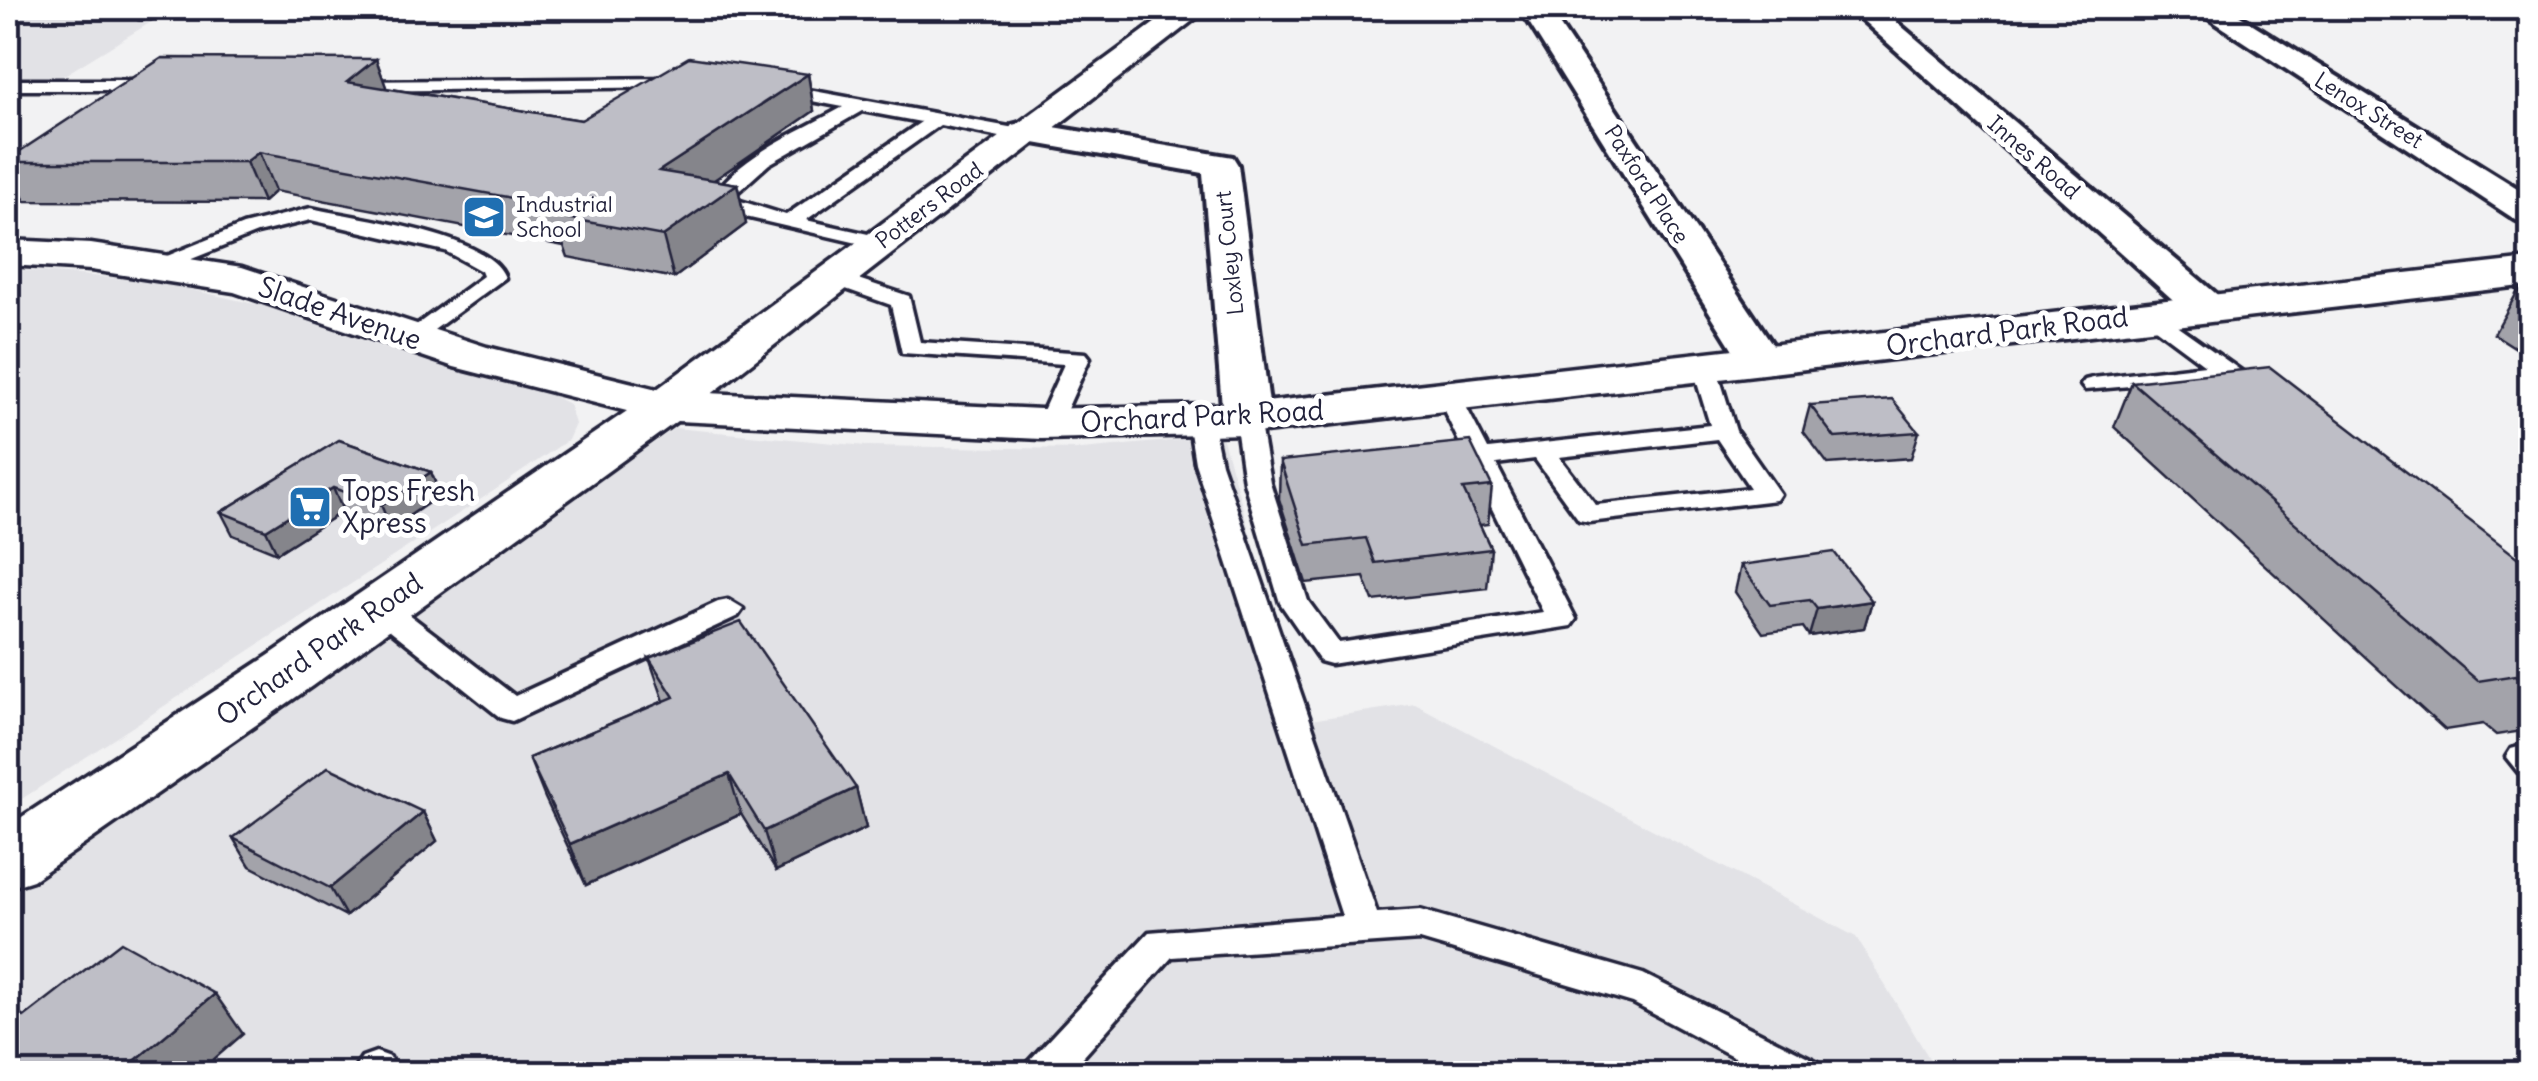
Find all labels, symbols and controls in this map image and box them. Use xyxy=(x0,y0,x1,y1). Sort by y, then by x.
street label: Lenox Street xyxy=(2310,66,2428,154)
street label: Innes Road xyxy=(1982,109,2086,205)
street label: Paxford Place xyxy=(1598,120,1696,248)
street label: Potters Road xyxy=(870,155,988,254)
street label: Loxley Court xyxy=(1209,189,1249,317)
place label: Industrial School xyxy=(516,190,613,243)
school or university icon: Industrial School xyxy=(461,194,507,240)
street label: Slade Avenue xyxy=(254,268,426,358)
street label: Orchard Park Road xyxy=(1884,298,2130,364)
street label: Orchard Park Road xyxy=(1079,392,1325,440)
place label: Tops Fresh Xpress xyxy=(342,473,475,541)
supermarket icon: Tops Fresh Xpress xyxy=(287,484,333,530)
street label: Orchard Park Road xyxy=(209,564,429,734)

